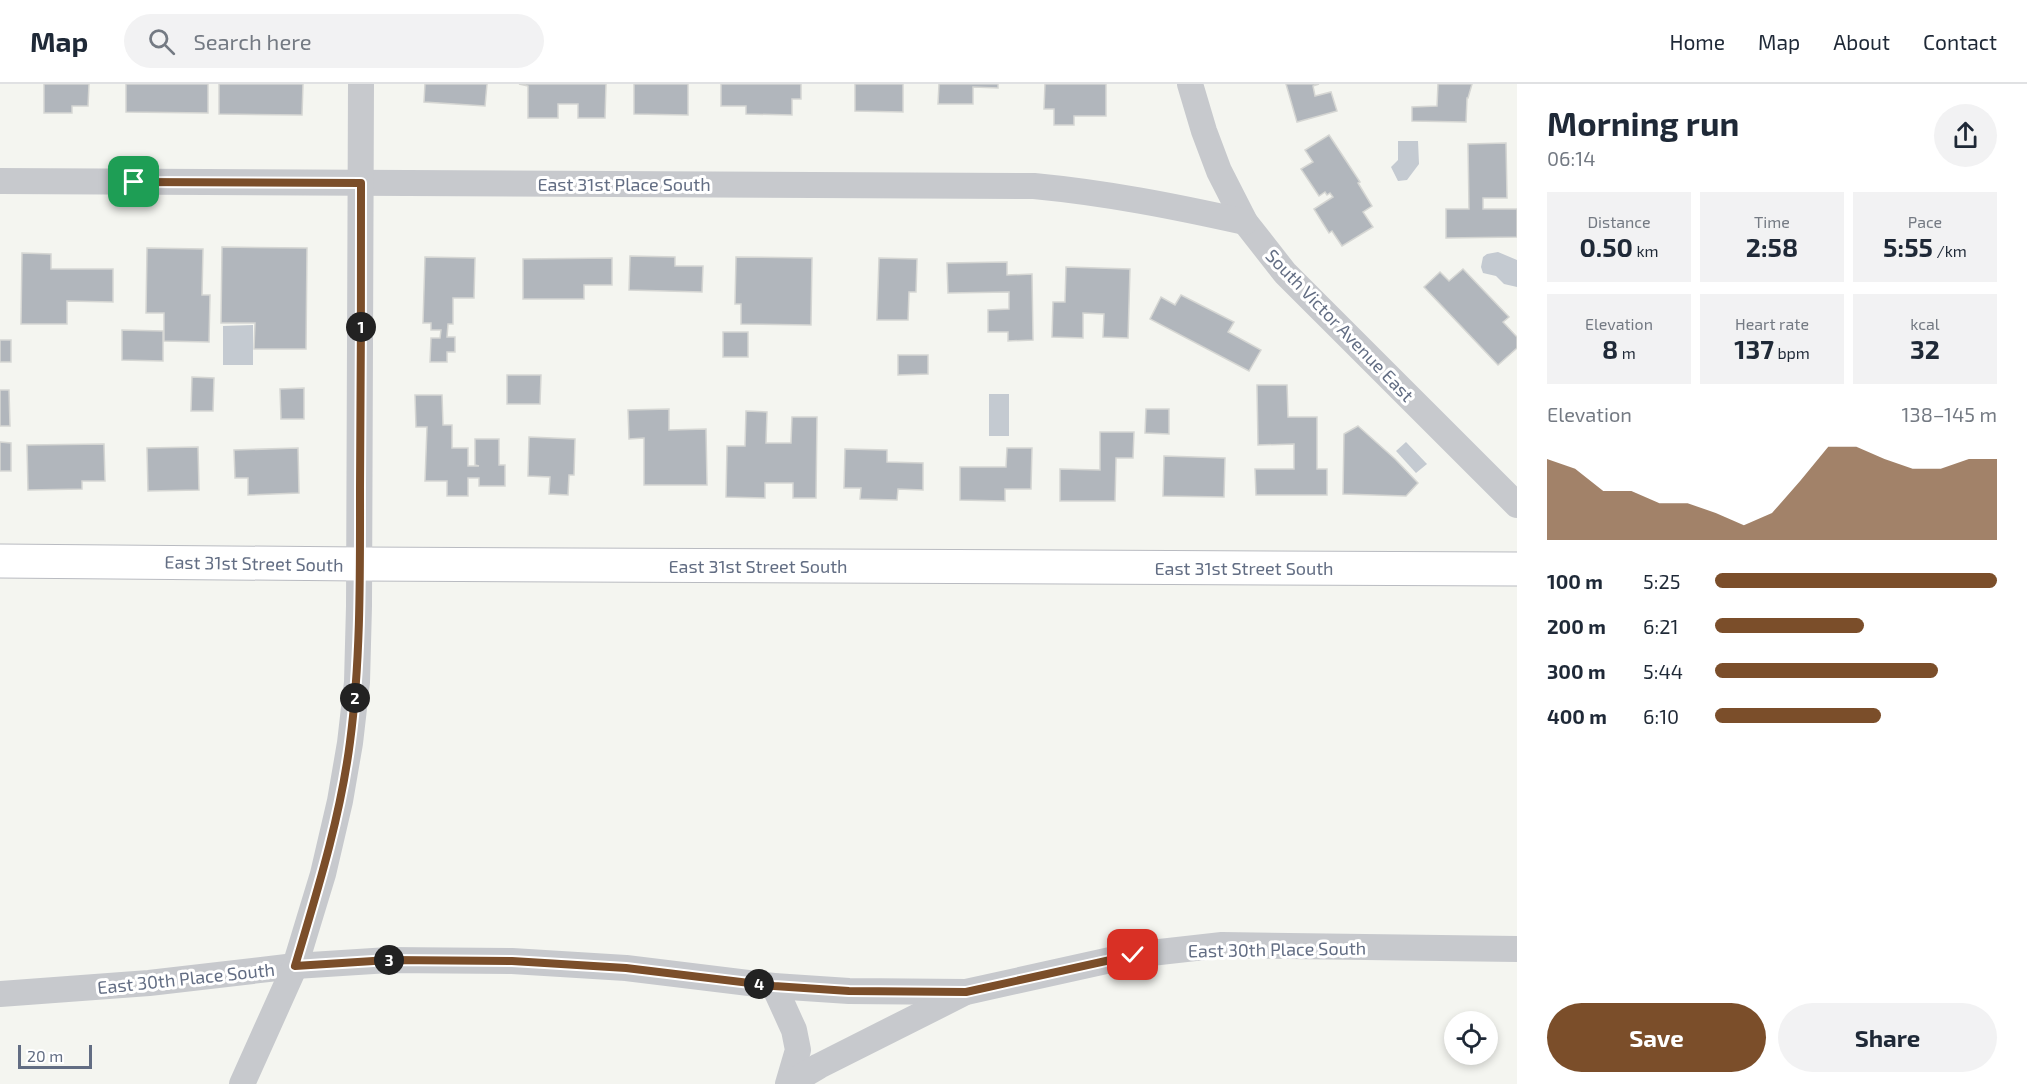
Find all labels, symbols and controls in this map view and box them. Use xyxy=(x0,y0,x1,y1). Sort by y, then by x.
search box xyxy=(124,14,544,68)
text: Map xyxy=(30,24,88,58)
icon: search xyxy=(145,25,178,58)
text: Search here xyxy=(193,28,312,54)
text: Home xyxy=(1669,29,1725,54)
text: Map xyxy=(1758,29,1800,54)
text: About xyxy=(1833,29,1890,54)
text: Contact xyxy=(1923,29,1997,54)
text: Morning run xyxy=(1547,103,1739,143)
button: share xyxy=(1934,104,1997,167)
text: 06:14 xyxy=(1547,146,1595,170)
pin xyxy=(108,156,159,207)
icon: arrive xyxy=(117,165,150,198)
street label: East 31st Place South xyxy=(537,173,711,195)
text: Distance xyxy=(1587,212,1651,231)
text: Time xyxy=(1754,212,1790,231)
text: Pace xyxy=(1908,212,1942,231)
text: 0.50 xyxy=(1579,231,1633,262)
text: 2:58 xyxy=(1746,231,1798,262)
text: 5:55 xyxy=(1883,231,1933,262)
text: km xyxy=(1633,241,1659,260)
text: /km xyxy=(1933,241,1967,260)
street label: South Victor Avenue East xyxy=(1261,244,1419,406)
pin: 1 xyxy=(346,312,376,342)
text: Elevation xyxy=(1585,314,1653,333)
text: Heart rate xyxy=(1735,314,1809,333)
text: kcal xyxy=(1910,314,1940,333)
text: 1 xyxy=(358,317,364,336)
text: 8 xyxy=(1602,333,1618,364)
text: 137 xyxy=(1734,333,1774,364)
text: 32 xyxy=(1910,333,1940,364)
text: m xyxy=(1618,343,1636,362)
text: bpm xyxy=(1774,343,1810,362)
text: Elevation xyxy=(1547,402,1632,426)
text: 138–145 m xyxy=(1902,402,1997,426)
street label: East 31st Street South xyxy=(164,550,344,576)
street label: East 31st Street South xyxy=(668,555,848,577)
street label: East 31st Street South xyxy=(1154,557,1334,579)
text: 100 m xyxy=(1547,569,1603,593)
text: 5:25 xyxy=(1643,569,1680,593)
text: 200 m xyxy=(1547,614,1606,638)
text: 6:21 xyxy=(1643,614,1678,638)
text: 300 m xyxy=(1547,659,1606,683)
text: 5:44 xyxy=(1643,659,1683,683)
pin: 2 xyxy=(340,683,370,713)
text: 2 xyxy=(350,688,360,707)
text: 400 m xyxy=(1547,704,1607,728)
text: 6:10 xyxy=(1643,704,1679,728)
pin xyxy=(1107,929,1158,980)
street label: East 30th Place South xyxy=(1188,936,1366,962)
icon: check xyxy=(1116,938,1149,971)
pin: 3 xyxy=(374,945,404,975)
text: 3 xyxy=(384,950,394,969)
street label: East 30th Place South xyxy=(96,958,276,998)
pin: 4 xyxy=(744,969,774,999)
text: 4 xyxy=(754,974,764,993)
button: Save xyxy=(1547,1003,1766,1072)
button: Share xyxy=(1778,1003,1997,1072)
map controls xyxy=(1444,1011,1498,1065)
button: locate xyxy=(1444,1011,1498,1065)
scale bar xyxy=(18,1042,92,1070)
text: 20 m xyxy=(27,1046,63,1065)

